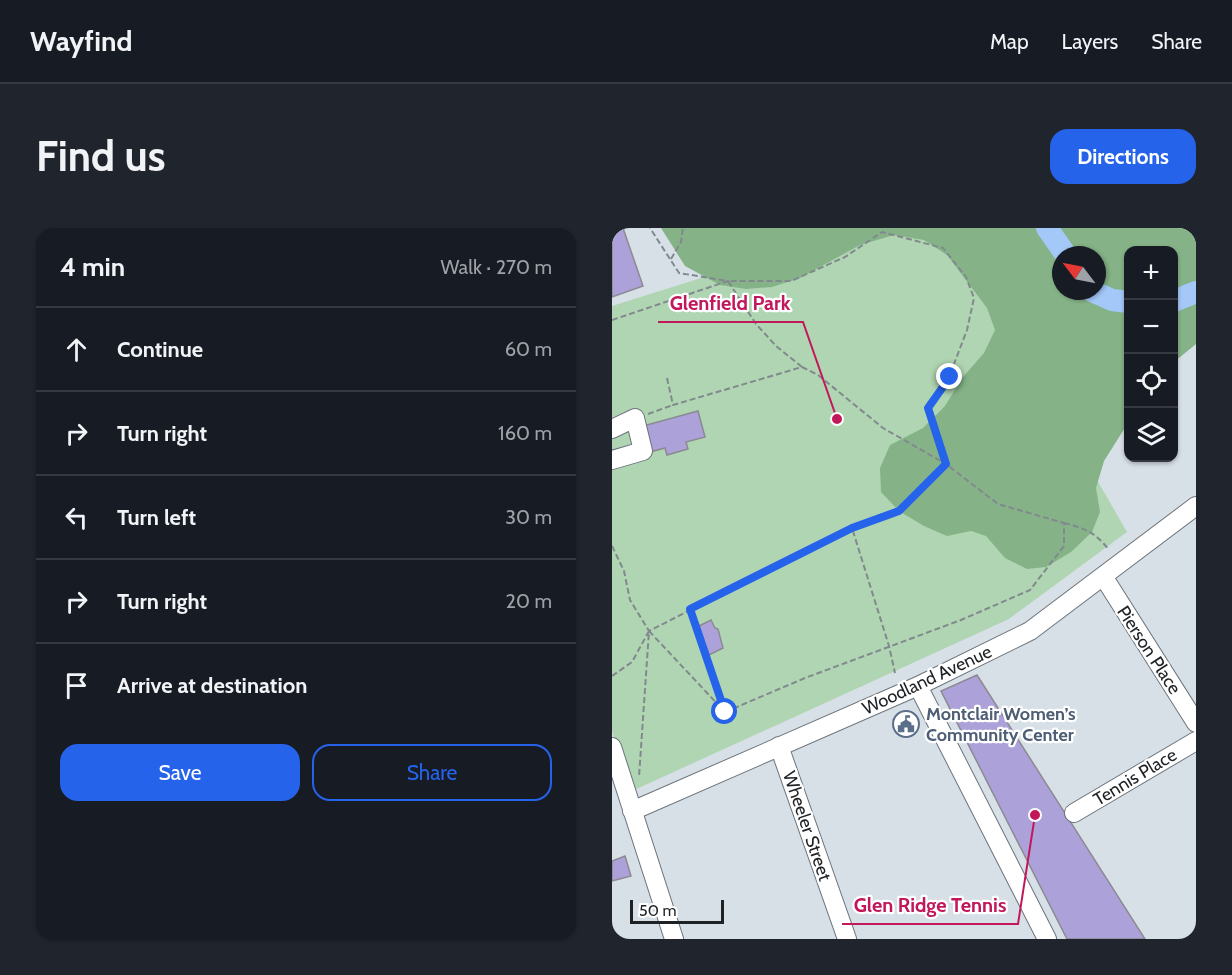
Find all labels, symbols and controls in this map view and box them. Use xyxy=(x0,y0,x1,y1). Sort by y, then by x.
text: Wayfind xyxy=(30,24,132,58)
text: Map xyxy=(990,29,1029,54)
text: Layers xyxy=(1062,29,1118,54)
text: Share xyxy=(1151,29,1202,54)
button: Directions xyxy=(1050,129,1196,184)
text: Find us xyxy=(36,130,165,182)
north arrow xyxy=(1052,246,1106,300)
map controls xyxy=(1124,246,1178,462)
button: + xyxy=(1124,246,1178,300)
text: 4 min xyxy=(60,251,125,283)
text: Walk · 270 m xyxy=(440,255,552,279)
callout: Glenfield Park xyxy=(658,284,803,322)
text: Glenfield Park xyxy=(670,291,791,315)
button: − xyxy=(1124,300,1178,354)
icon: ahead xyxy=(60,333,93,366)
text: Continue xyxy=(117,336,203,363)
text: 60 m xyxy=(505,337,552,361)
button: locate xyxy=(1124,354,1178,408)
route end xyxy=(936,363,962,389)
button: layers xyxy=(1124,408,1178,462)
icon: right xyxy=(60,417,93,450)
text: Turn right xyxy=(117,420,207,447)
text: 160 m xyxy=(498,421,552,445)
icon: left xyxy=(60,501,93,534)
text: Turn left xyxy=(117,504,196,531)
text: 30 m xyxy=(505,505,552,529)
icon: right xyxy=(60,585,93,618)
text: Turn right xyxy=(117,588,207,615)
text: 20 m xyxy=(506,589,552,613)
street label: Pierson Place xyxy=(1112,602,1186,698)
street label: Woodland Avenue xyxy=(859,640,995,720)
icon: arrive xyxy=(60,669,93,702)
text: Arrive at destination xyxy=(117,672,307,699)
route start xyxy=(711,698,737,724)
place label: Montclair Women’s Community Center xyxy=(926,703,1076,746)
public building icon: Montclair Women’s Community Center xyxy=(891,709,921,739)
button: Save xyxy=(60,744,300,801)
button: Share xyxy=(312,744,552,801)
street label: Tennis Place xyxy=(1089,744,1181,810)
street label: Wheeler Street xyxy=(778,768,836,884)
callout: Glen Ridge Tennis xyxy=(842,886,1018,924)
text: Glen Ridge Tennis xyxy=(854,893,1006,917)
scale bar xyxy=(630,897,724,924)
text: 50 m xyxy=(639,901,676,920)

